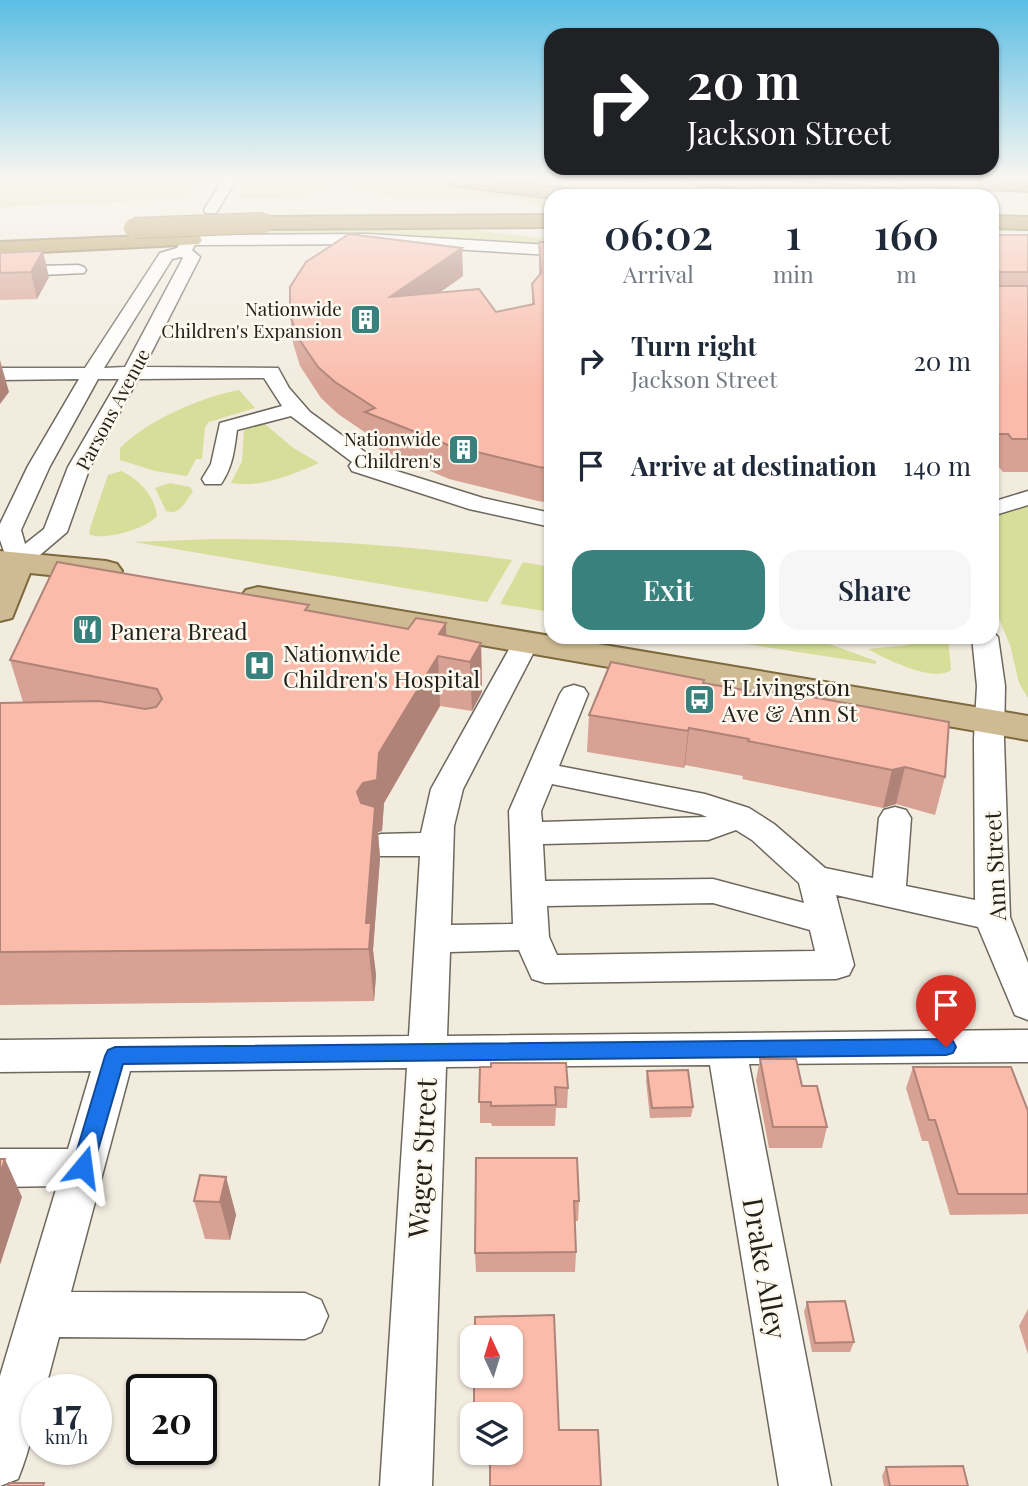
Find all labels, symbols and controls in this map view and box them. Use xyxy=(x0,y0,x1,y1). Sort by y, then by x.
text: 20 m xyxy=(687,47,800,112)
icon: right xyxy=(572,56,663,147)
text: Jackson Street xyxy=(687,110,891,153)
text: 06:02 xyxy=(604,205,713,261)
text: 1 xyxy=(785,205,801,261)
text: 160 xyxy=(874,205,939,261)
text: Arrival xyxy=(623,258,694,289)
text: min xyxy=(773,258,814,289)
text: m xyxy=(896,258,917,289)
place label: Nationwide Children's Expansion xyxy=(161,295,343,343)
building icon: Nationwide Children's Expansion xyxy=(348,302,382,336)
text: Turn right xyxy=(631,328,757,363)
icon: right xyxy=(572,342,610,380)
text: 20 m xyxy=(913,343,971,378)
street label: Parsons Avenue xyxy=(69,344,155,474)
text: Jackson Street xyxy=(631,363,777,394)
place label: Nationwide Children's xyxy=(344,425,441,473)
building icon: Nationwide Children's xyxy=(447,432,481,466)
icon: arrive xyxy=(572,447,610,485)
text: Arrive at destination xyxy=(631,448,877,483)
text: 140 m xyxy=(903,448,971,483)
button: Exit xyxy=(572,550,765,630)
button: Share xyxy=(779,550,971,630)
restaurant icon: Panera Bread xyxy=(70,613,104,647)
place label: Panera Bread xyxy=(110,615,248,646)
place label: Nationwide Children's Hospital xyxy=(283,637,480,694)
hospital icon: Nationwide Children's Hospital xyxy=(243,648,277,682)
place label: E Livingston Ave & Ann St xyxy=(721,671,858,728)
bus stop icon: E Livingston Ave & Ann St xyxy=(682,682,716,716)
street label: Ann Street xyxy=(976,810,1012,922)
pin xyxy=(916,975,976,1047)
icon: arrive xyxy=(927,986,965,1024)
street label: Wager Street xyxy=(398,1076,444,1240)
position arrow xyxy=(46,1130,120,1204)
street label: Drake Alley xyxy=(735,1194,797,1342)
north arrow xyxy=(460,1325,523,1388)
map controls xyxy=(460,1325,523,1465)
speed limit sign: 20 xyxy=(126,1374,217,1465)
text: 17 xyxy=(52,1387,81,1434)
button: layers xyxy=(460,1402,523,1465)
text: km/h xyxy=(45,1425,88,1449)

